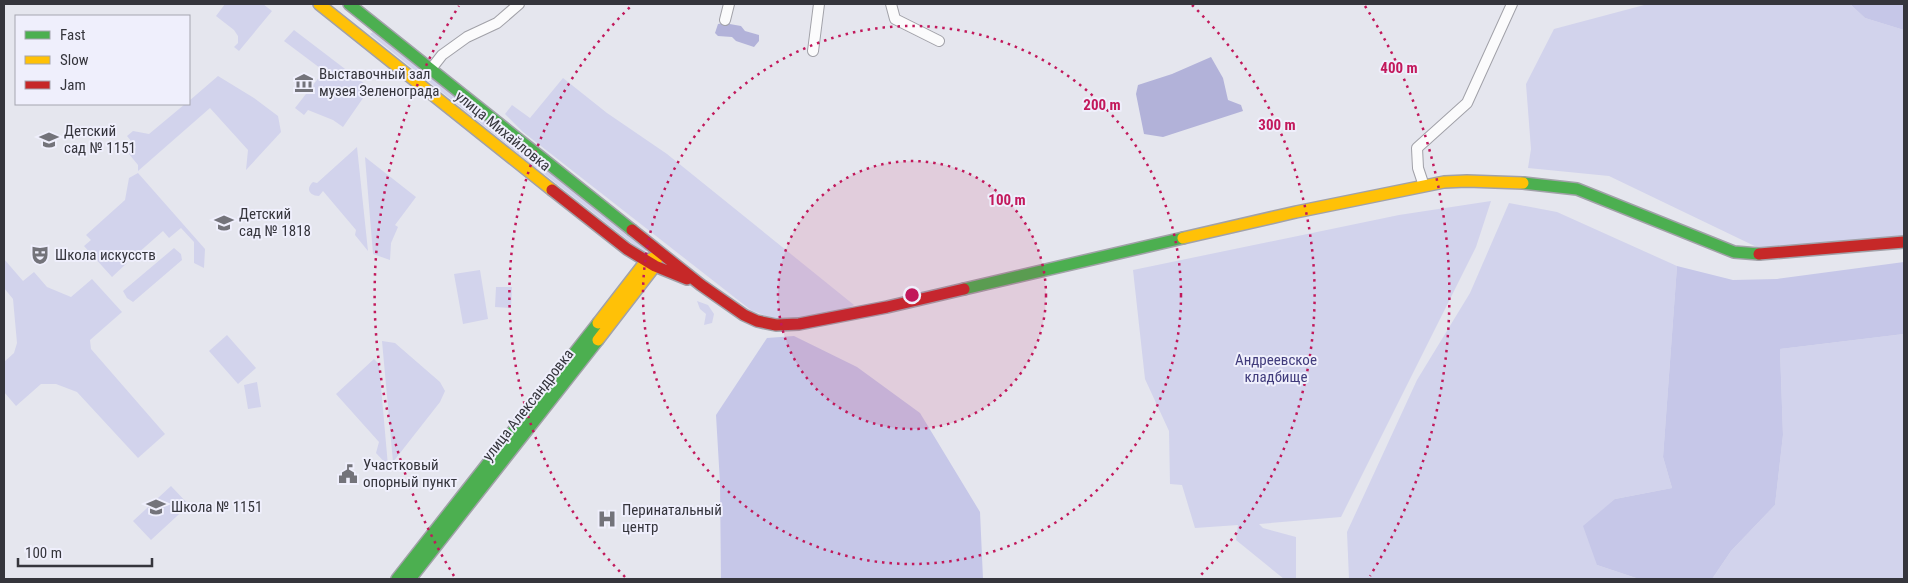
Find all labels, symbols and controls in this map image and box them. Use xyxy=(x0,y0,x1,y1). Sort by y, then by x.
legend xyxy=(15,15,190,105)
text: Fast xyxy=(60,26,85,44)
text: Slow xyxy=(60,51,89,69)
text: 400 m xyxy=(1380,59,1418,77)
place label: Выставочный зал музея Зеленограда xyxy=(319,65,439,100)
museum icon: Выставочный зал музея Зеленограда xyxy=(293,72,315,94)
text: Jam xyxy=(60,76,86,94)
street label: улица Михайловка xyxy=(452,87,554,175)
text: 200 m xyxy=(1083,96,1121,114)
text: 300 m xyxy=(1258,116,1296,134)
place label: Детский сад № 1151 xyxy=(64,122,136,157)
school or university icon: Детский сад № 1151 xyxy=(38,129,60,151)
text: 100 m xyxy=(988,191,1026,209)
place label: Детский сад № 1818 xyxy=(239,205,311,240)
school or university icon: Детский сад № 1818 xyxy=(213,212,235,234)
theatre icon: Школа искусств xyxy=(29,244,51,266)
place label: Школа искусств xyxy=(55,246,156,264)
centre of rings xyxy=(903,286,921,304)
street label: улица Александровка xyxy=(479,345,577,465)
park label: Андреевское кладбище xyxy=(1235,351,1317,386)
place label: Участковый опорный пункт xyxy=(363,456,457,491)
public building icon: Участковый опорный пункт xyxy=(337,463,359,485)
school or university icon: Школа № 1151 xyxy=(145,496,167,518)
place label: Школа № 1151 xyxy=(171,498,262,516)
place label: Перинатальный центр xyxy=(622,501,722,536)
hospital icon: Перинатальный центр xyxy=(596,508,618,530)
scale bar xyxy=(18,536,151,568)
text: 100 m xyxy=(25,544,62,562)

